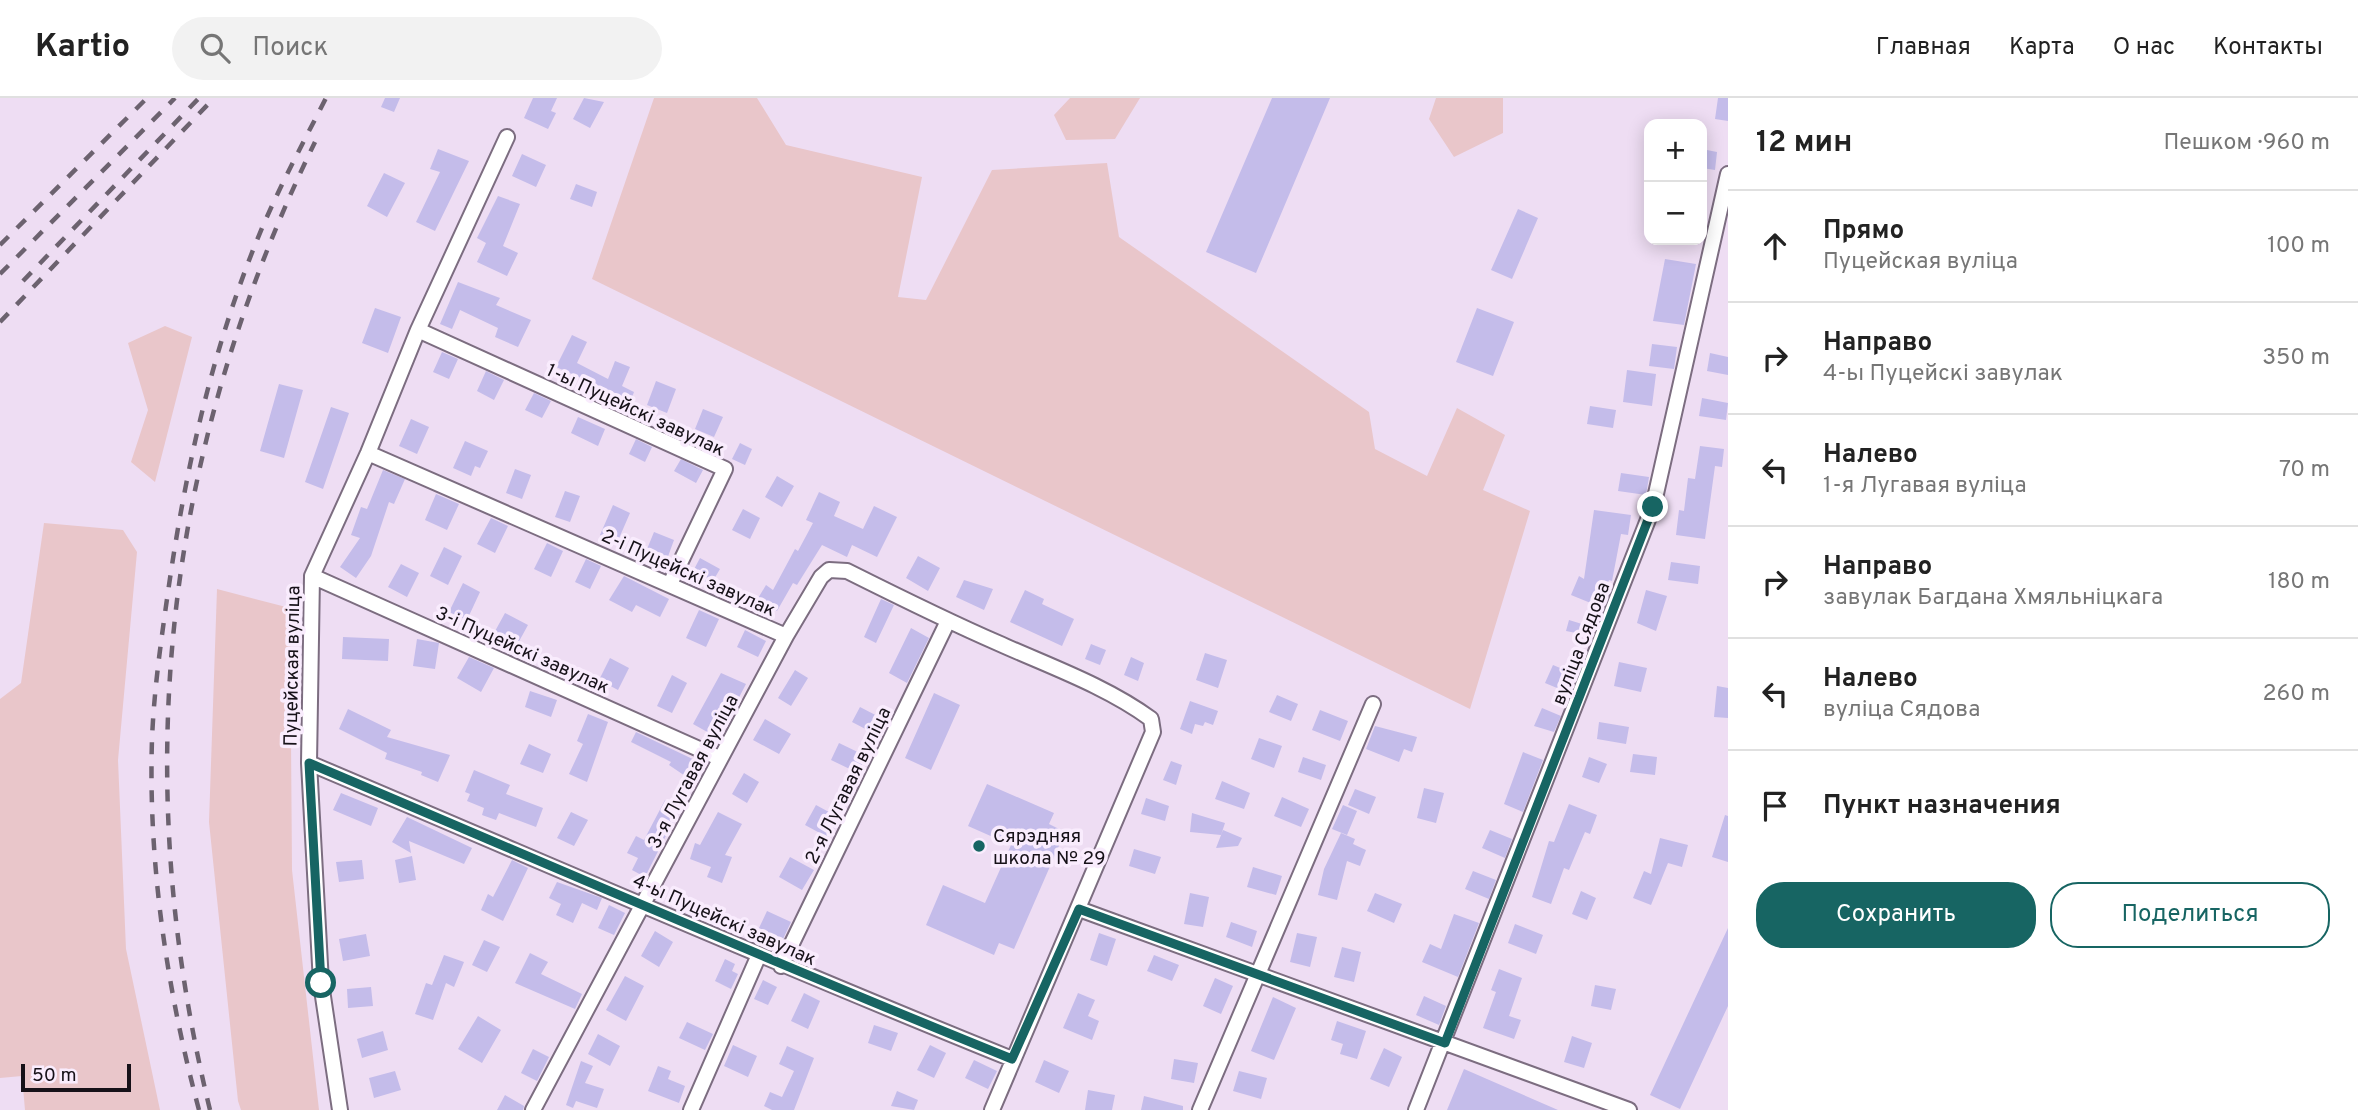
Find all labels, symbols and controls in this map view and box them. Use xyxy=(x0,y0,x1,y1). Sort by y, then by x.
search box xyxy=(172,17,662,80)
text: Kartio xyxy=(35,27,130,69)
icon: search xyxy=(196,29,234,67)
text: Поиск xyxy=(252,32,328,65)
text: Главная xyxy=(1876,33,1971,63)
text: Карта xyxy=(2009,33,2075,63)
text: О нас xyxy=(2113,33,2175,63)
text: Контакты xyxy=(2213,33,2323,63)
map controls xyxy=(1644,119,1707,245)
button: + xyxy=(1644,119,1707,182)
text: 12 мин xyxy=(1756,125,1852,162)
text: Пешком · 960 m xyxy=(2163,129,2330,158)
button: − xyxy=(1644,182,1707,245)
text: Прямо xyxy=(1823,215,1904,248)
icon: ahead xyxy=(1756,227,1794,265)
text: 100 m xyxy=(2267,232,2330,261)
text: Пуцейская вуліца xyxy=(1823,248,2018,277)
text: Направо xyxy=(1823,327,1932,360)
icon: right xyxy=(1756,339,1794,377)
text: 350 m xyxy=(2262,344,2330,373)
street label: 1-ы Пуцейскі завулак xyxy=(542,359,728,463)
text: 4-ы Пуцейскі завулак xyxy=(1823,360,2063,389)
text: Налево xyxy=(1823,439,1918,472)
icon: left xyxy=(1756,451,1794,489)
text: 70 m xyxy=(2279,456,2330,485)
text: 1-я Лугавая вуліца xyxy=(1823,472,2026,501)
route end xyxy=(1637,491,1668,522)
street label: 2-і Пуцейскі завулак xyxy=(597,525,779,623)
text: Направо xyxy=(1823,551,1932,584)
icon: right xyxy=(1756,563,1794,601)
text: 180 m xyxy=(2268,568,2330,597)
street label: вуліца Сядова xyxy=(1547,579,1616,709)
text: завулак Багдана Хмяльніцкага xyxy=(1823,584,2163,613)
street label: Пуцейская вуліца xyxy=(280,585,306,747)
street label: 3-і Пуцейскі завулак xyxy=(431,602,613,700)
text: Налево xyxy=(1823,663,1918,696)
icon: left xyxy=(1756,675,1794,713)
text: 260 m xyxy=(2263,680,2330,709)
street label: 3-я Лугавая вуліца xyxy=(643,691,745,853)
text: вуліца Сядова xyxy=(1823,696,1980,725)
street label: 2-я Лугавая вуліца xyxy=(800,703,897,868)
icon: arrive xyxy=(1756,787,1794,825)
text: Пункт назначения xyxy=(1823,790,2061,823)
place label: Сярэдняя школа № 29 xyxy=(993,825,1106,871)
marker: Сярэдняя школа № 29 xyxy=(971,838,987,854)
street label: 4-ы Пуцейскі завулак xyxy=(629,870,820,972)
button: Сохранить xyxy=(1756,882,2036,948)
button: Поделиться xyxy=(2050,882,2330,948)
route start xyxy=(305,967,336,998)
scale bar xyxy=(21,1061,131,1093)
text: 50 m xyxy=(32,1064,77,1088)

